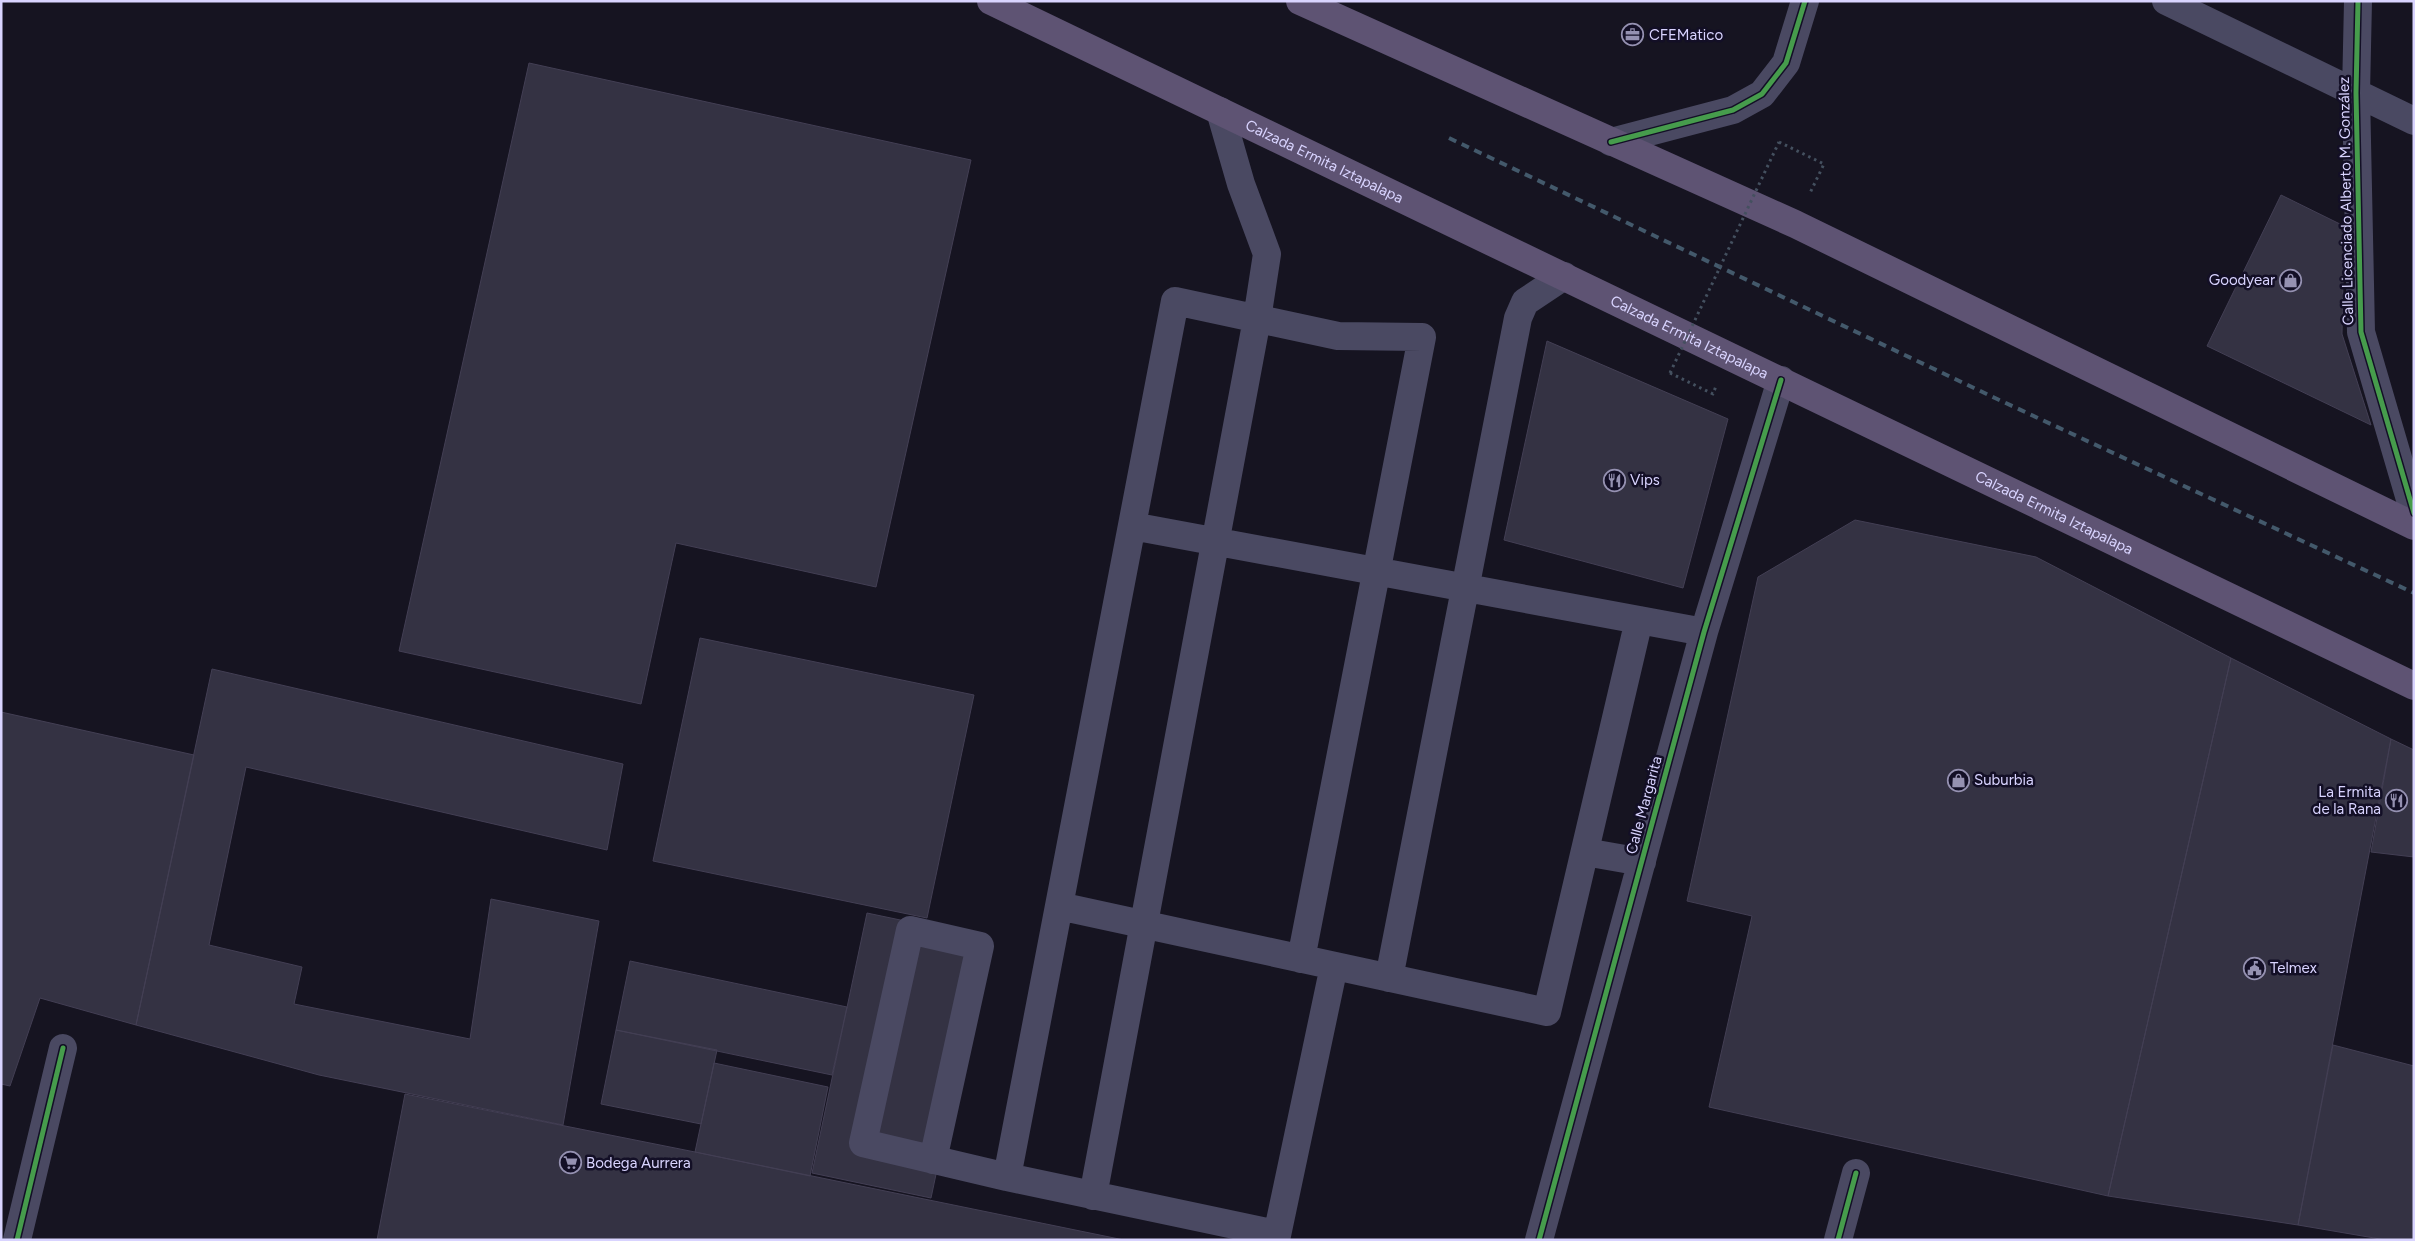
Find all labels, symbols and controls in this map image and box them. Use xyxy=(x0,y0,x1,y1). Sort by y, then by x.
office icon: CFEMatico xyxy=(1621,23,1645,47)
place label: CFEMatico xyxy=(1649,26,1723,44)
street label: Calle Licenciado Alberto M. González xyxy=(2335,76,2357,326)
street label: Calzada Ermita Iztapalapa xyxy=(1243,116,1406,207)
shop icon: Goodyear xyxy=(2279,268,2303,292)
place label: Goodyear xyxy=(2209,271,2275,289)
street label: Calzada Ermita Iztapalapa xyxy=(1607,292,1771,383)
street label: Calzada Ermita Iztapalapa xyxy=(1972,467,2136,558)
restaurant icon: Vips xyxy=(1602,468,1626,492)
place label: Vips xyxy=(1630,471,1660,489)
street label: Calle Margarita xyxy=(1622,754,1666,856)
shop icon: Suburbia xyxy=(1946,768,1970,792)
place label: Suburbia xyxy=(1974,771,2034,789)
place label: La Ermita de la Rana xyxy=(2313,783,2381,818)
restaurant icon: La Ermita de la Rana xyxy=(2385,789,2409,813)
public building icon: Telmex xyxy=(2242,956,2266,980)
place label: Telmex xyxy=(2270,959,2317,977)
supermarket icon: Bodega Aurrera xyxy=(558,1151,582,1175)
place label: Bodega Aurrera xyxy=(586,1154,691,1172)

